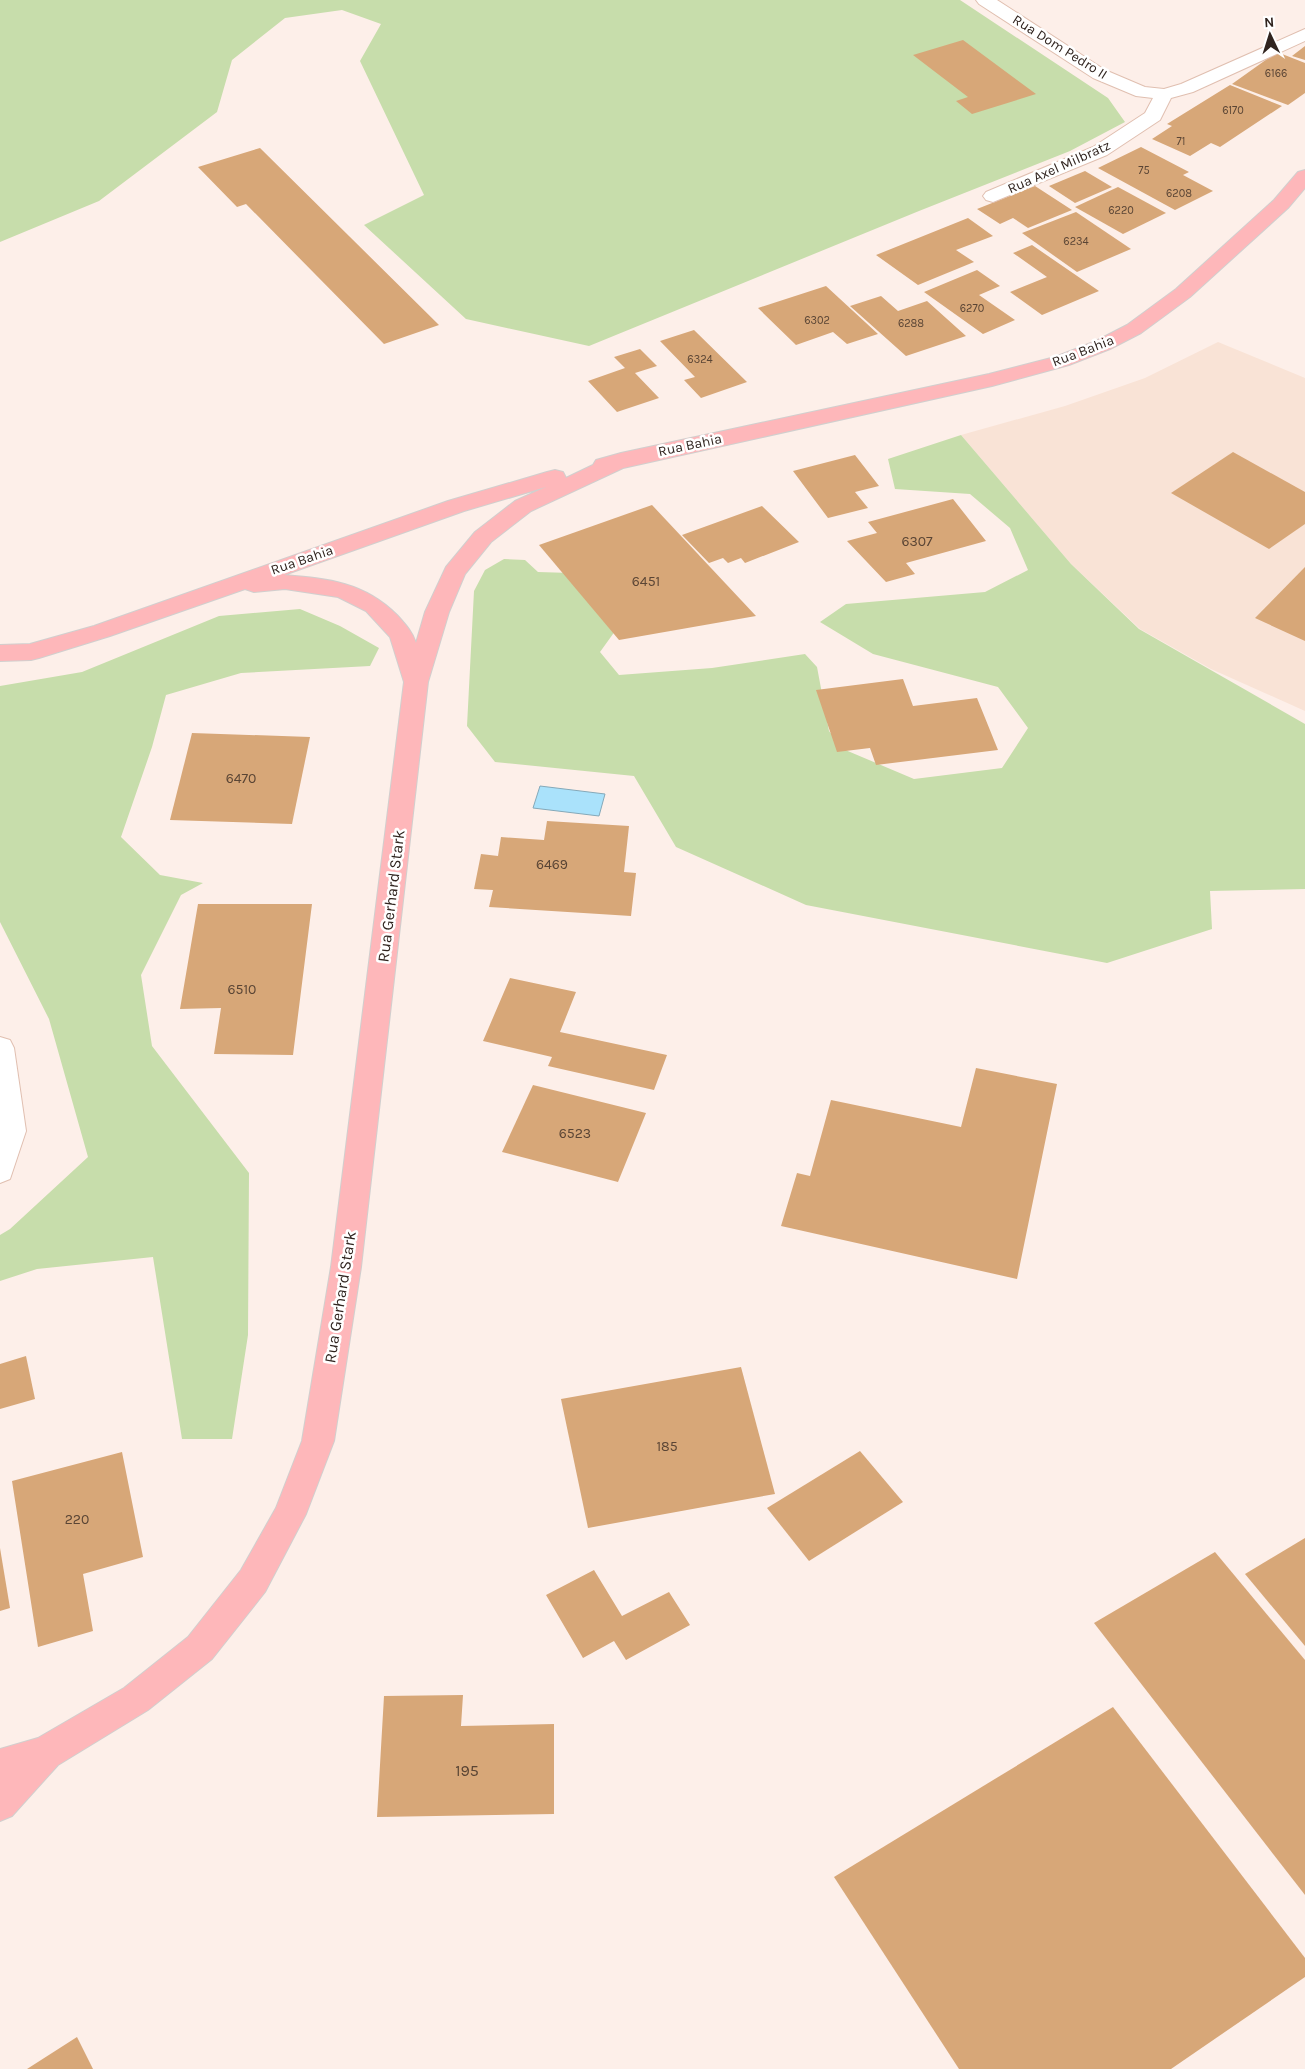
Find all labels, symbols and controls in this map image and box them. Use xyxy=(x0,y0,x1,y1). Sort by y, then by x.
north arrow xyxy=(1245,10,1295,60)
street label: Rua Dom Pedro II xyxy=(1009,11,1111,83)
text: N xyxy=(1264,14,1275,31)
house number: 6166 xyxy=(1265,67,1287,80)
house number: 6170 xyxy=(1222,104,1244,117)
house number: 71 xyxy=(1177,135,1185,148)
street label: Rua Axel Milbratz xyxy=(1005,137,1113,197)
house number: 75 xyxy=(1138,164,1150,177)
house number: 6208 xyxy=(1166,187,1192,200)
house number: 6220 xyxy=(1108,204,1134,217)
house number: 6234 xyxy=(1063,235,1089,248)
house number: 6270 xyxy=(960,302,984,315)
house number: 6302 xyxy=(804,314,830,327)
house number: 6288 xyxy=(898,317,924,330)
street label: Rua Bahia xyxy=(1050,331,1116,371)
house number: 6324 xyxy=(687,353,713,366)
street label: Rua Bahia xyxy=(657,430,723,460)
house number: 6307 xyxy=(901,533,933,550)
street label: Rua Bahia xyxy=(269,541,335,579)
house number: 6451 xyxy=(632,573,660,590)
house number: 6470 xyxy=(226,770,256,787)
street label: Rua Gerhard Stark xyxy=(373,829,409,963)
house number: 6469 xyxy=(536,856,568,873)
house number: 6510 xyxy=(228,981,256,998)
house number: 6523 xyxy=(559,1125,591,1142)
street label: Rua Gerhard Stark xyxy=(320,1230,360,1364)
house number: 185 xyxy=(656,1438,678,1455)
house number: 220 xyxy=(65,1511,89,1528)
house number: 195 xyxy=(455,1761,479,1780)

